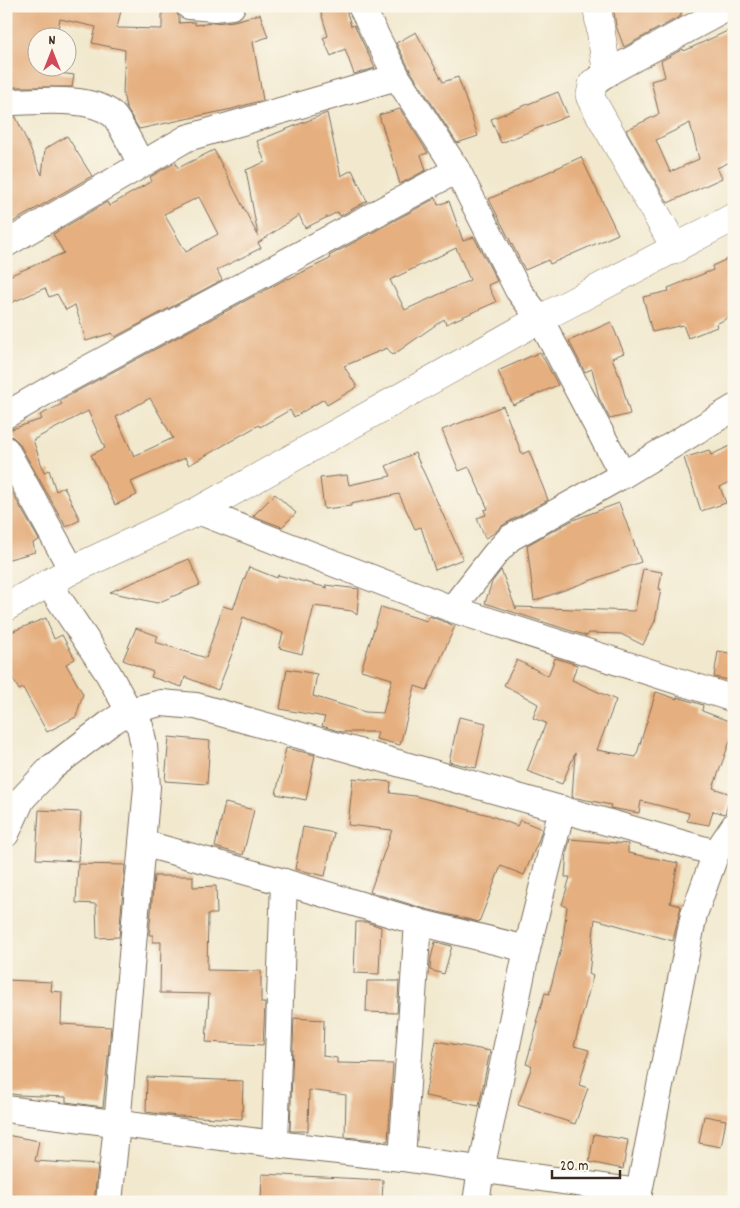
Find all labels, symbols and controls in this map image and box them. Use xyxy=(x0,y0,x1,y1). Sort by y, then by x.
north arrow xyxy=(28,28,78,78)
text: N xyxy=(49,31,56,51)
scale bar xyxy=(552,1148,620,1180)
text: 20 m xyxy=(560,1156,588,1178)

